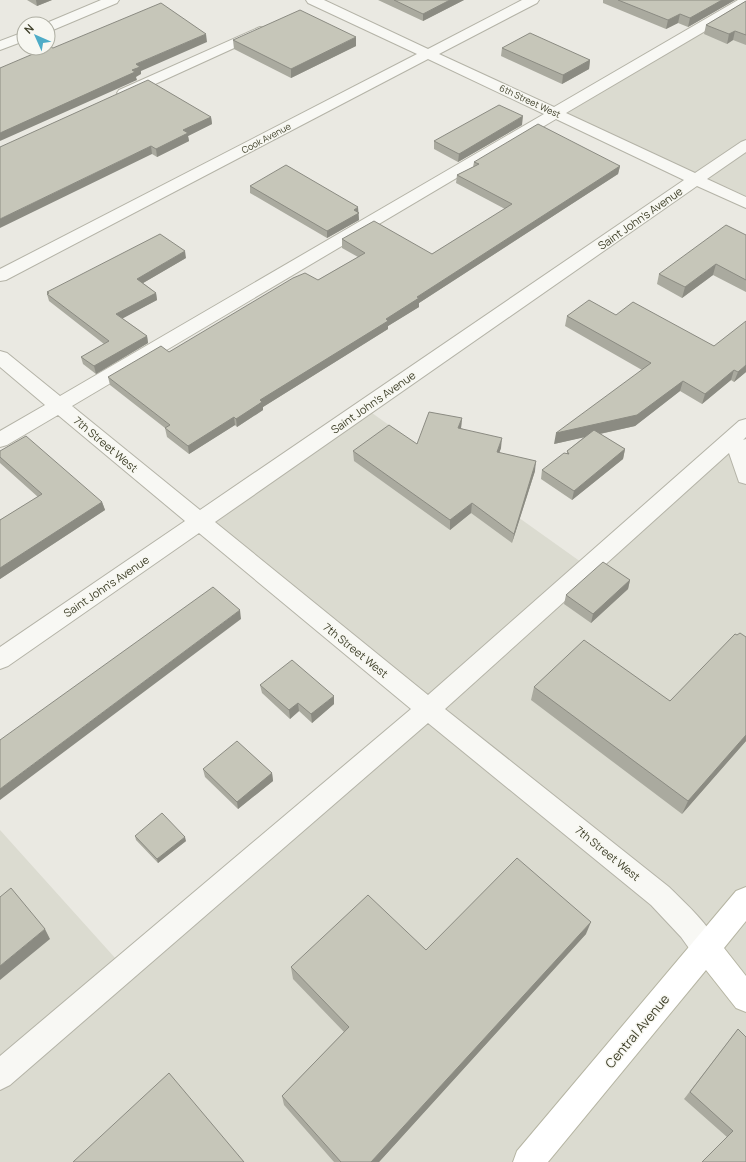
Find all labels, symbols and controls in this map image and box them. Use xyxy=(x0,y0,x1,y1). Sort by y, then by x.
north arrow xyxy=(16,16,56,56)
text: N xyxy=(20,20,37,37)
street label: 6th Street West xyxy=(497,81,563,121)
street label: Cook Avenue xyxy=(239,120,293,156)
street label: Saint John's Avenue xyxy=(595,183,686,253)
street label: Saint John's Avenue xyxy=(328,367,419,437)
street label: 7th Street West xyxy=(71,413,141,475)
street label: Saint John's Avenue xyxy=(60,551,152,620)
street label: 7th Street West xyxy=(320,619,392,681)
street label: 7th Street West xyxy=(572,822,644,884)
street label: Central Avenue xyxy=(601,990,674,1072)

